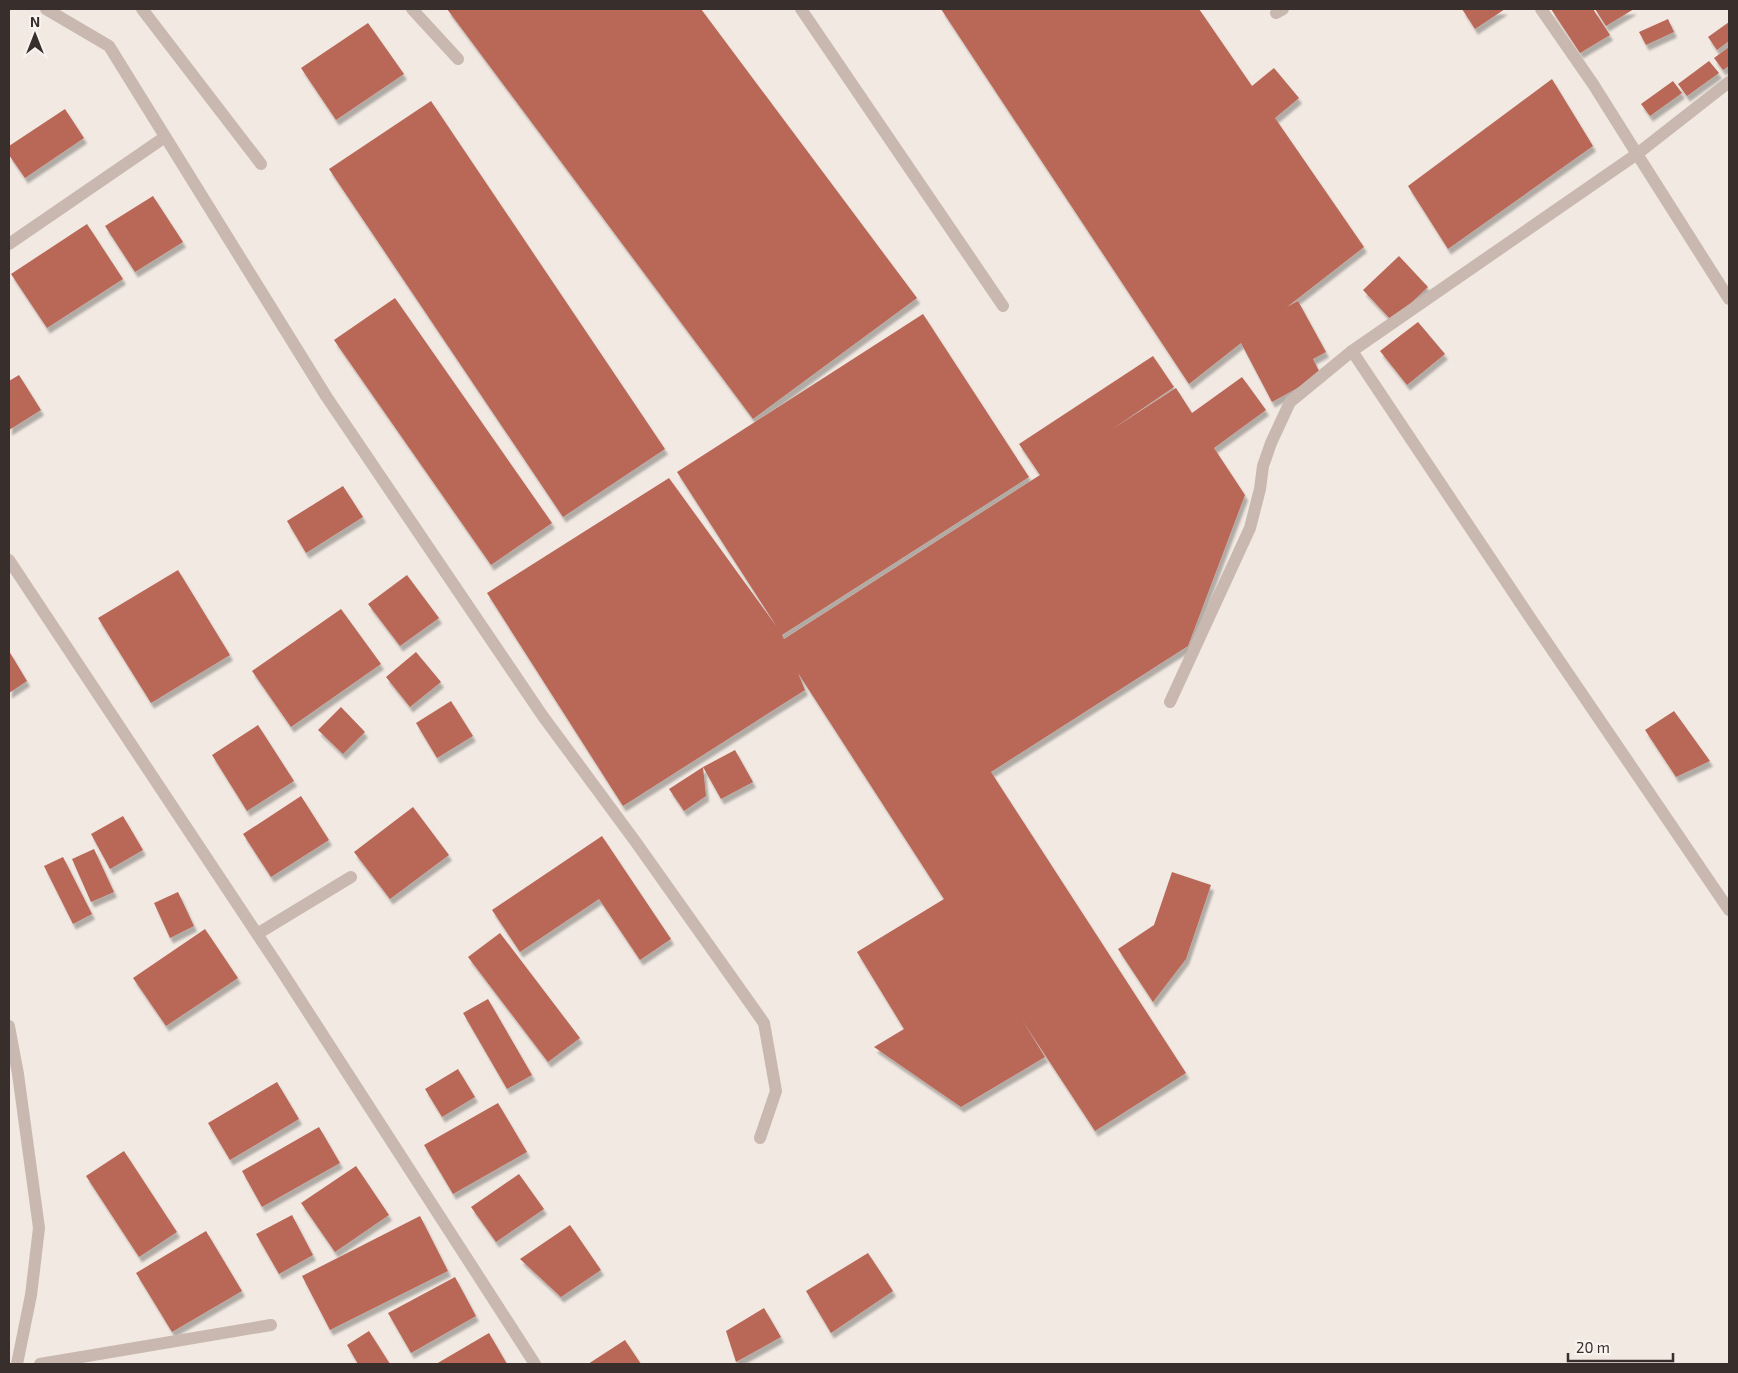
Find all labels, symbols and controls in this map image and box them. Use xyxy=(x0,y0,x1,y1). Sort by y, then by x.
north arrow xyxy=(10,10,60,60)
text: N xyxy=(30,13,40,30)
scale bar xyxy=(1568,1330,1673,1362)
text: 20 m xyxy=(1576,1338,1610,1356)

